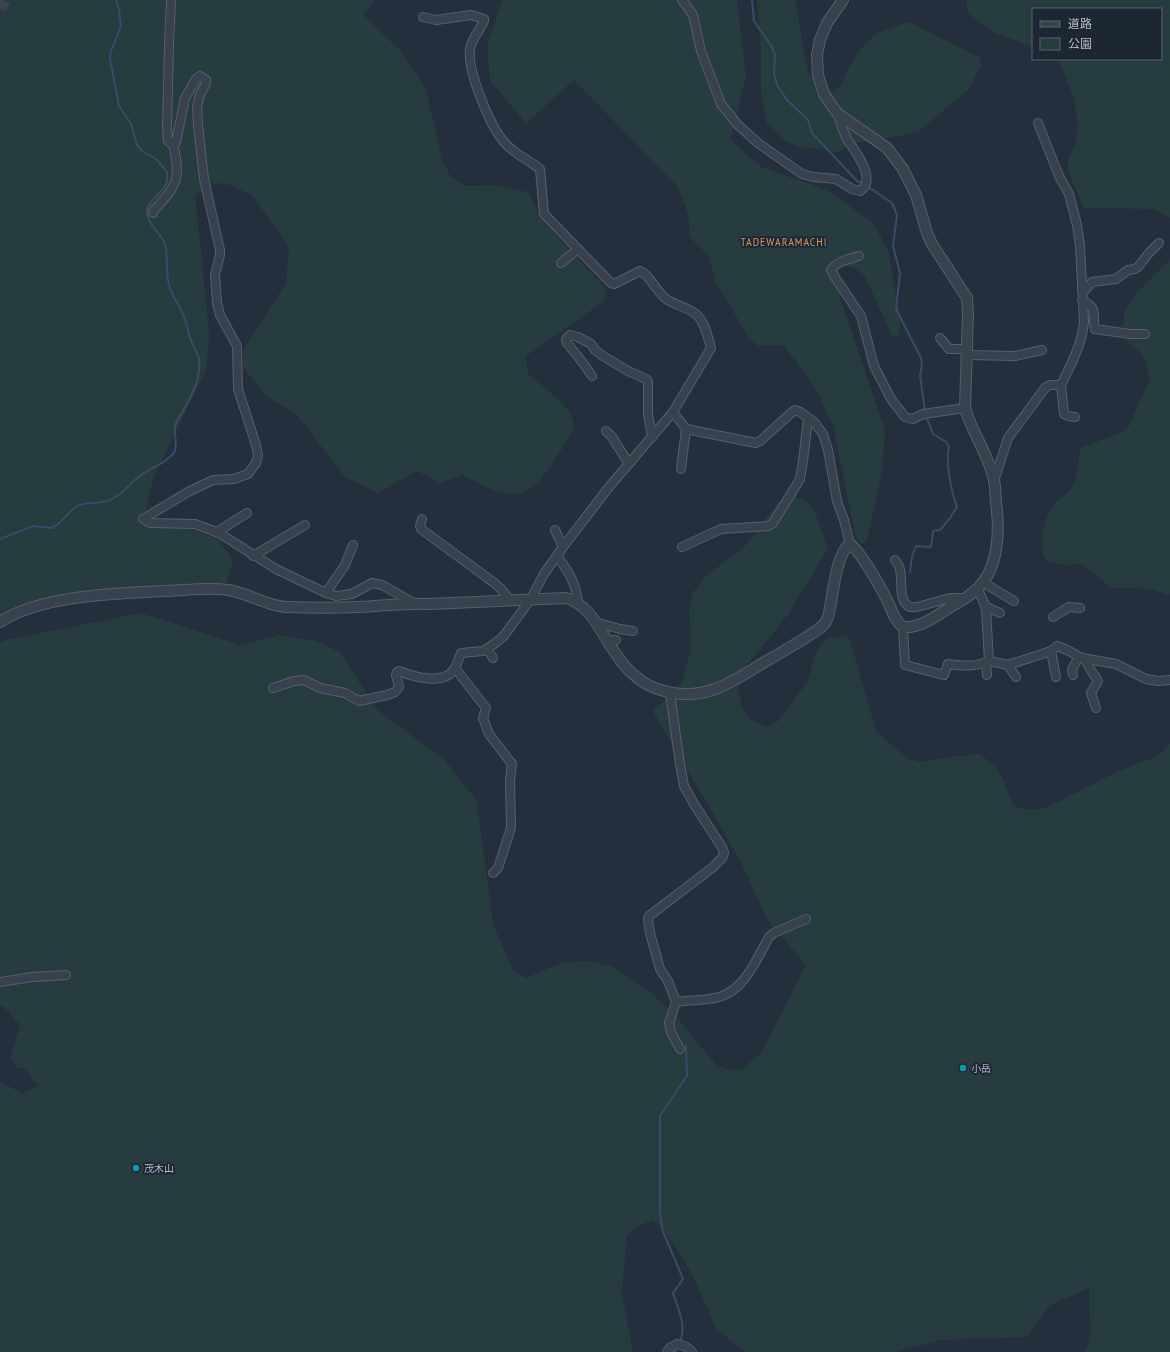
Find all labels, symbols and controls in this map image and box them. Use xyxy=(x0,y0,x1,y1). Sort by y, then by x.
legend xyxy=(1032,8,1162,60)
text: 道路 xyxy=(1068,16,1092,31)
text: 公園 xyxy=(1068,36,1092,51)
district label: TADEWARAMACHI xyxy=(740,234,828,249)
place label: 小岳 xyxy=(971,1062,991,1075)
marker: 小岳 xyxy=(958,1063,968,1073)
place label: 茂木山 xyxy=(144,1162,174,1175)
marker: 茂木山 xyxy=(131,1163,141,1173)

